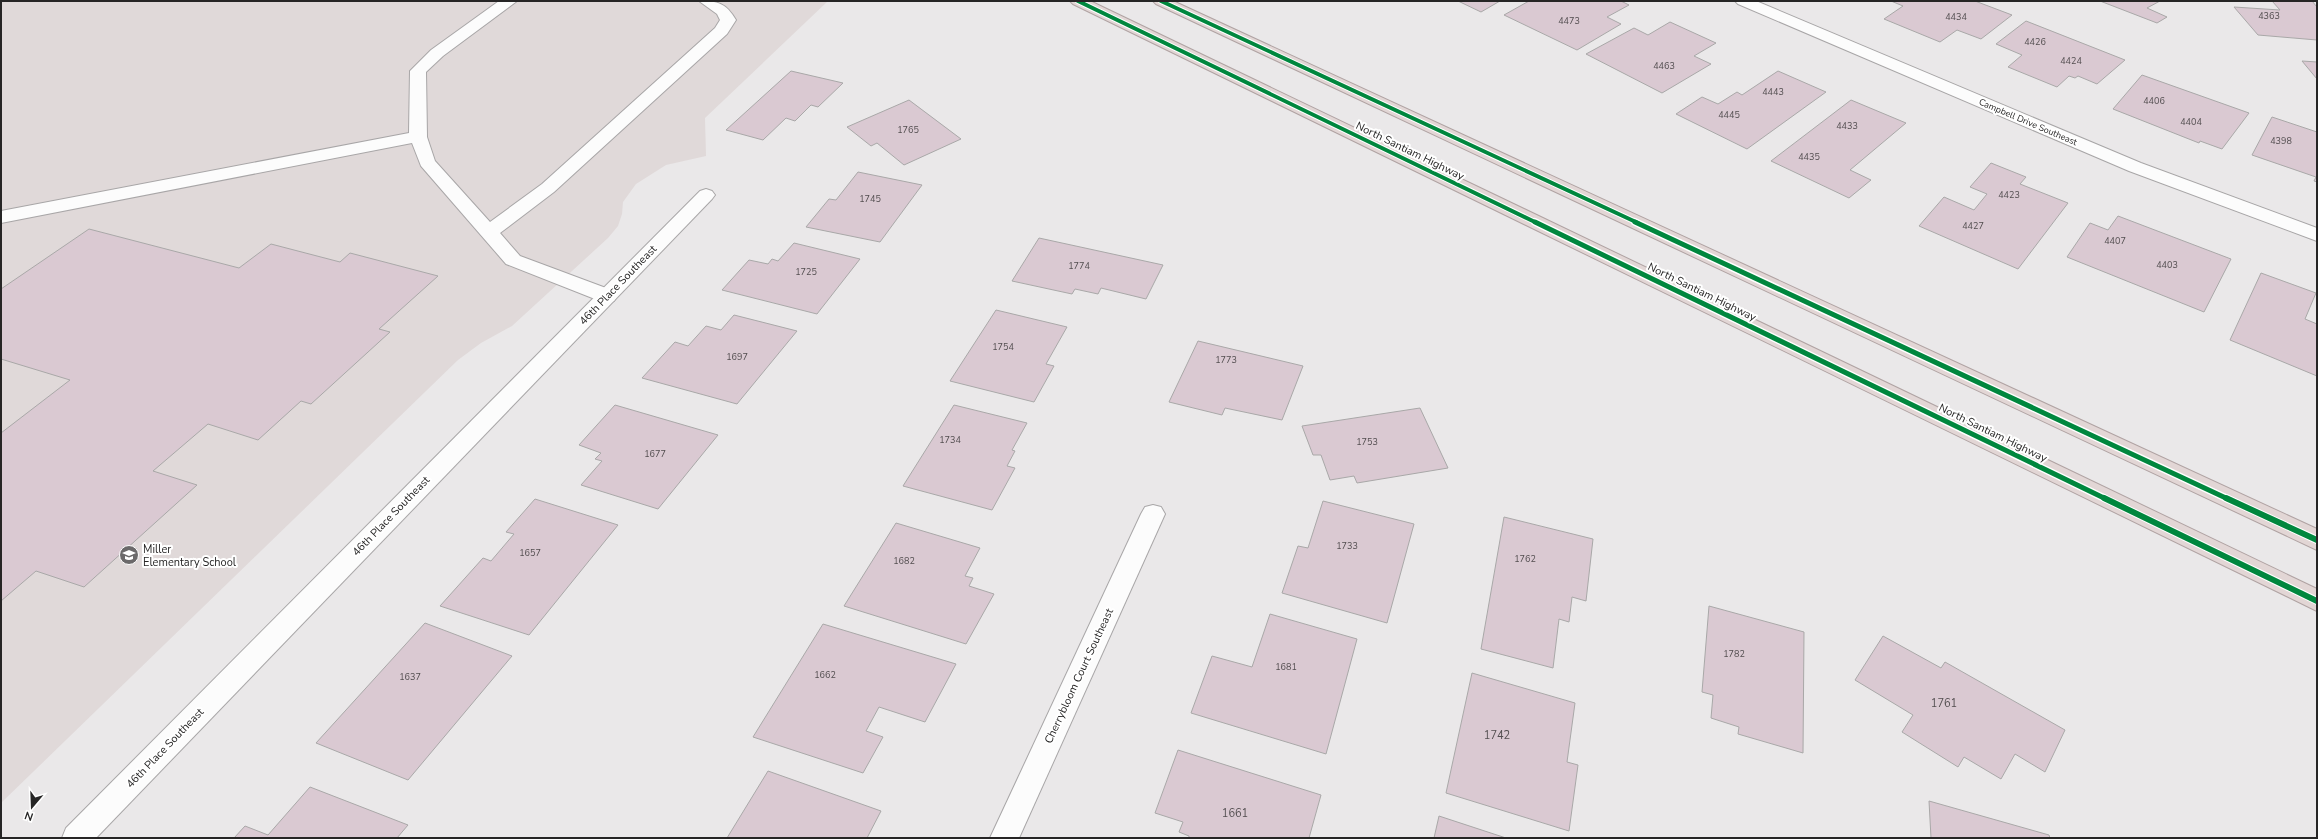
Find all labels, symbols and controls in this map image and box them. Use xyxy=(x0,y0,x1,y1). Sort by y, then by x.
house number: 4363 xyxy=(2258,10,2280,22)
house number: 4434 xyxy=(1945,11,1967,23)
house number: 4473 xyxy=(1558,15,1580,27)
house number: 4426 xyxy=(2024,36,2046,48)
house number: 4424 xyxy=(2060,55,2082,67)
house number: 4463 xyxy=(1653,60,1675,72)
house number: 4443 xyxy=(1762,86,1784,98)
house number: 4406 xyxy=(2143,95,2165,107)
street label: Campbell Drive Southeast xyxy=(1977,96,2080,149)
house number: 4445 xyxy=(1718,109,1740,121)
house number: 4404 xyxy=(2180,116,2202,128)
street label: North Santiam Highway xyxy=(1353,118,1467,184)
house number: 4433 xyxy=(1836,120,1858,132)
house number: 1765 xyxy=(897,124,919,136)
house number: 4398 xyxy=(2270,135,2292,147)
house number: 4435 xyxy=(1798,151,1820,163)
house number: 4423 xyxy=(1998,189,2020,201)
house number: 1745 xyxy=(859,193,881,205)
house number: 4427 xyxy=(1962,220,1984,232)
house number: 4407 xyxy=(2104,235,2126,247)
street label: 46th Place Southeast xyxy=(576,242,660,328)
street label: North Santiam Highway xyxy=(1645,259,1759,325)
house number: 4403 xyxy=(2156,259,2178,271)
house number: 1774 xyxy=(1068,260,1090,272)
house number: 1725 xyxy=(795,266,817,278)
house number: 1754 xyxy=(992,341,1014,353)
house number: 1697 xyxy=(726,351,748,363)
house number: 1773 xyxy=(1215,354,1237,366)
street label: North Santiam Highway xyxy=(1936,400,2050,466)
house number: 1734 xyxy=(939,434,961,446)
house number: 1753 xyxy=(1356,436,1378,448)
house number: 1677 xyxy=(644,448,666,460)
street label: 46th Place Southeast xyxy=(349,473,433,559)
house number: 1733 xyxy=(1336,540,1358,552)
place label: Miller Elementary School xyxy=(143,542,237,570)
school or university icon: Miller Elementary School xyxy=(118,544,140,566)
house number: 1657 xyxy=(519,547,541,559)
house number: 1762 xyxy=(1514,553,1536,565)
house number: 1682 xyxy=(893,555,915,567)
street label: Cherrybloom Court Southeast xyxy=(1041,606,1117,746)
house number: 1782 xyxy=(1723,648,1745,660)
house number: 1681 xyxy=(1275,661,1297,673)
house number: 1662 xyxy=(814,669,836,681)
house number: 1637 xyxy=(399,671,421,683)
house number: 1761 xyxy=(1931,696,1957,711)
street label: 46th Place Southeast xyxy=(123,705,207,791)
house number: 1742 xyxy=(1484,728,1510,743)
north arrow xyxy=(12,787,52,827)
house number: 1661 xyxy=(1222,806,1248,821)
text: N xyxy=(23,808,35,824)

